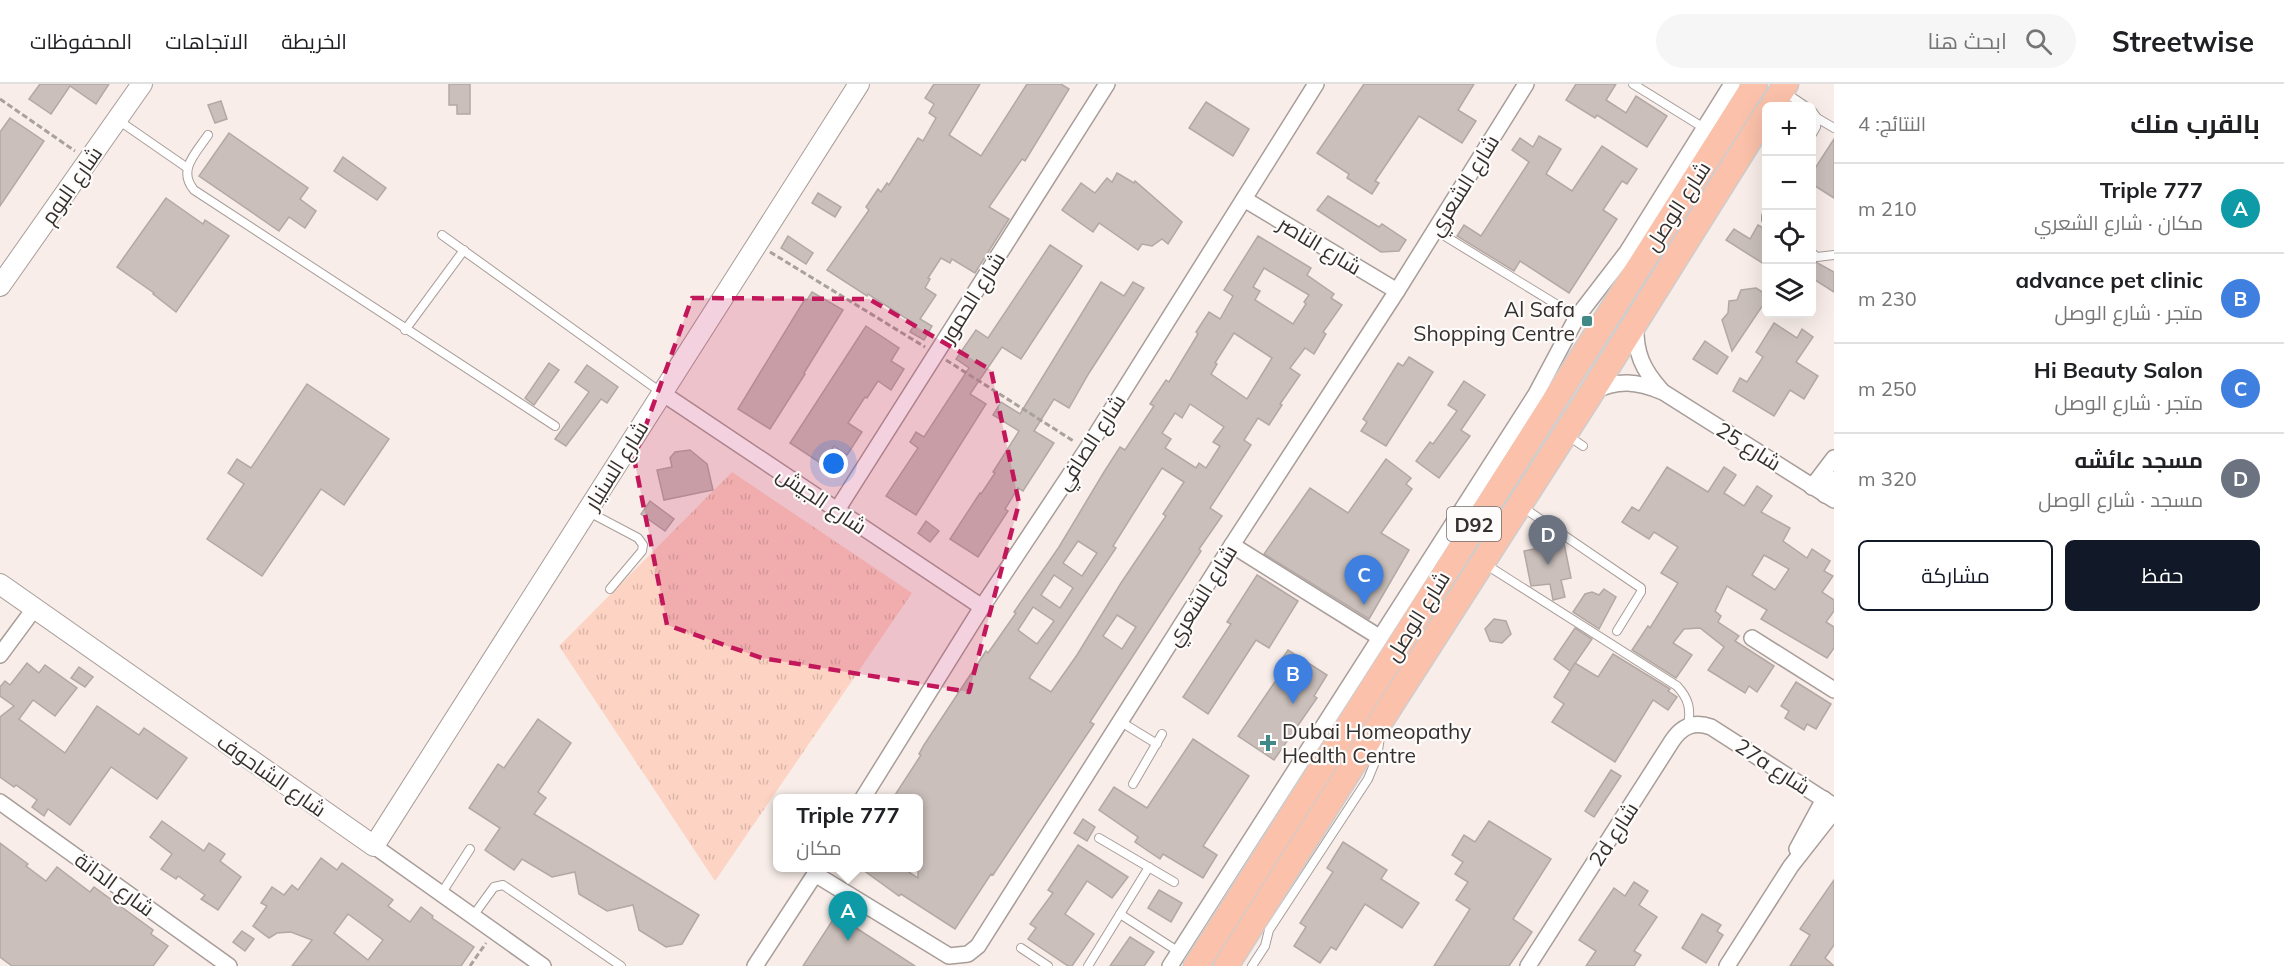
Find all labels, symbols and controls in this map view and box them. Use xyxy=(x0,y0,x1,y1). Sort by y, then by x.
search box xyxy=(1656,14,2076,68)
text: Streetwise xyxy=(2112,24,2254,59)
icon: search xyxy=(2022,25,2055,58)
text: ابحث هنا xyxy=(1928,27,2007,55)
text: المحفوظات xyxy=(30,28,132,54)
text: الاتجاهات xyxy=(165,28,248,54)
text: الخريطة xyxy=(281,28,347,54)
map controls xyxy=(1762,102,1816,318)
button: + xyxy=(1762,102,1816,156)
text: بالقرب منك xyxy=(2130,107,2260,140)
text: النتائج: 4 xyxy=(1858,111,1926,136)
street label: شارع الشعري xyxy=(1422,130,1508,242)
street label: شارع البوم xyxy=(35,141,109,230)
street label: شارع الوصل xyxy=(1638,156,1717,257)
button: − xyxy=(1762,156,1816,210)
text: Triple 777 xyxy=(2100,176,2203,204)
text: 210 m xyxy=(1858,196,1917,221)
text: A xyxy=(2233,196,2248,221)
street label: شارع الناصر xyxy=(1272,209,1366,282)
button: locate xyxy=(1762,210,1816,264)
text: مكان · شارع الشعري xyxy=(2034,210,2203,235)
street label: شارع الحمور xyxy=(933,247,1012,349)
button: layers xyxy=(1762,264,1816,318)
text: advance pet clinic xyxy=(2015,266,2203,294)
text: 230 m xyxy=(1858,286,1917,311)
text: B xyxy=(2234,286,2247,311)
place label: Al Safa Shopping Centre xyxy=(1413,296,1575,346)
text: متجر · شارع الوصل xyxy=(2054,300,2203,325)
marker: Al Safa Shopping Centre xyxy=(1580,314,1594,328)
text: Hi Beauty Salon xyxy=(2034,356,2203,384)
text: 250 m xyxy=(1858,376,1917,401)
text: C xyxy=(2234,376,2247,401)
street label: شارع الصافي xyxy=(1049,389,1134,497)
text: متجر · شارع الوصل xyxy=(2054,390,2203,415)
street label: شارع السنيار xyxy=(578,416,655,516)
street label: شارع 25 xyxy=(1711,416,1786,478)
text: مسجد عائشه xyxy=(2074,446,2203,474)
your location xyxy=(819,449,848,478)
street label: شارع الجيش xyxy=(771,461,872,541)
text: 320 m xyxy=(1858,466,1917,491)
text: D xyxy=(2233,466,2248,491)
text: مسجد · شارع الوصل xyxy=(2038,487,2203,512)
road number: D92 xyxy=(1447,507,1501,541)
pin: D xyxy=(1528,516,1568,565)
street label: شارع الشعري xyxy=(1160,540,1246,652)
button: مشاركة xyxy=(1858,540,2053,611)
button: حفظ xyxy=(2065,540,2260,611)
pin: C xyxy=(1344,556,1384,605)
street label: شارع الوصل xyxy=(1379,566,1457,667)
pin: B xyxy=(1274,654,1312,704)
place label: Dubai Homeopathy Health Centre xyxy=(1282,718,1471,768)
street label: شارع الشاحوف xyxy=(211,728,332,824)
street label: 27a شارع xyxy=(1730,732,1815,801)
marker: Dubai Homeopathy Health Centre xyxy=(1259,734,1277,752)
popup xyxy=(773,794,923,872)
street label: 2d شارع xyxy=(1583,797,1645,872)
text: Triple 777 xyxy=(796,801,900,829)
text: مكان xyxy=(796,835,842,860)
street label: شارع الدانة xyxy=(69,846,160,923)
pin: A xyxy=(828,892,868,941)

